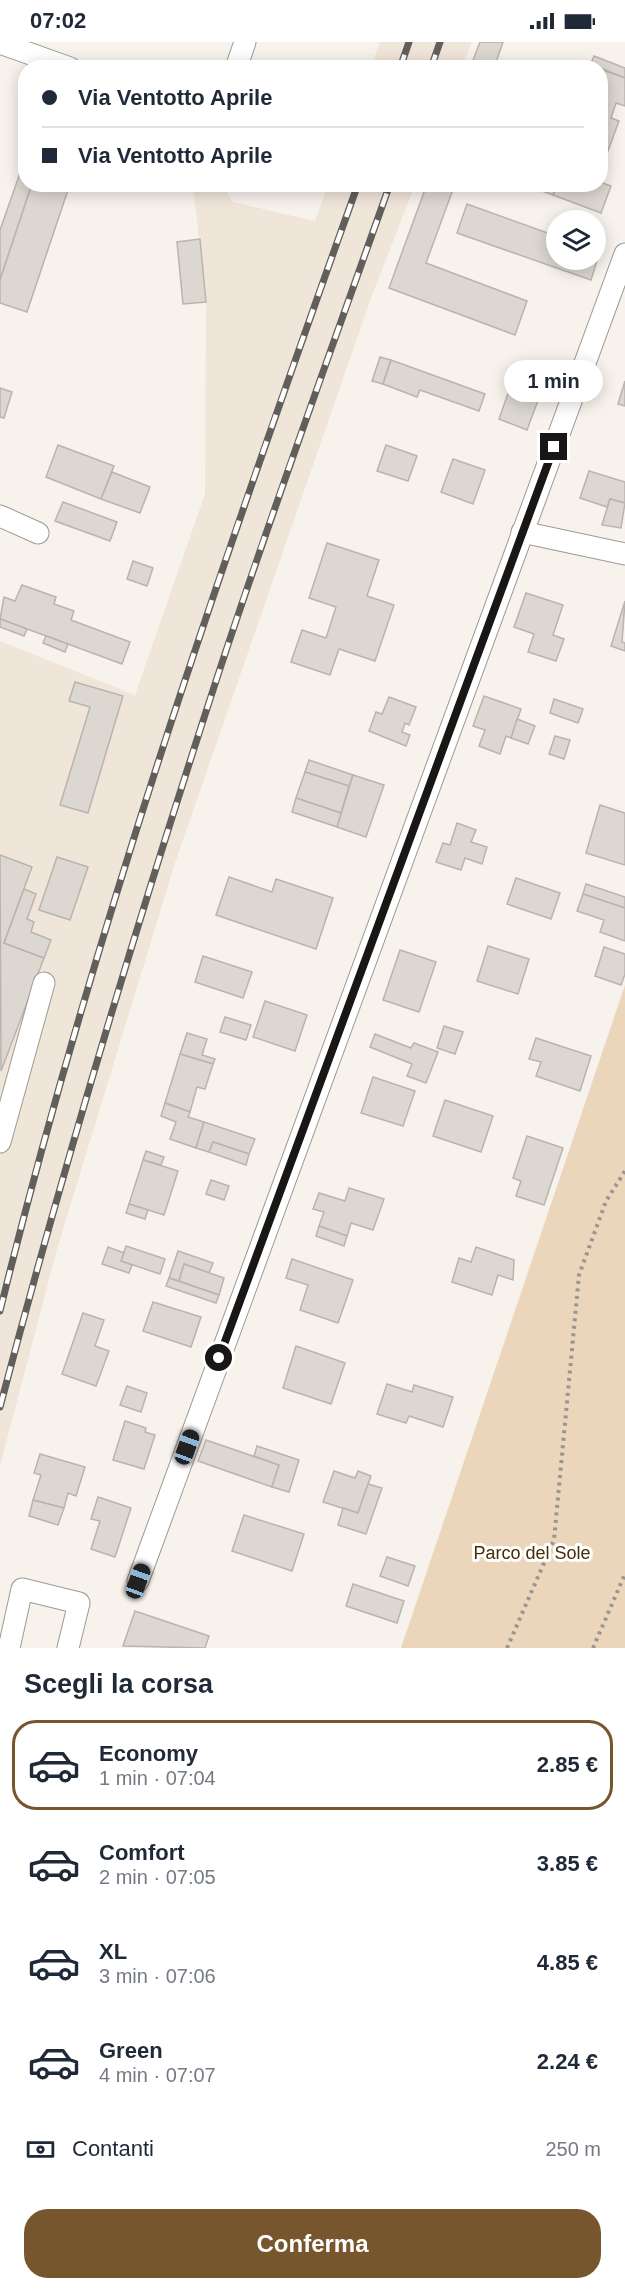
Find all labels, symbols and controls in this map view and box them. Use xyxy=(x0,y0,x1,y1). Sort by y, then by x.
text: 07:02 xyxy=(30,8,86,33)
text: Via Ventotto Aprile xyxy=(78,85,272,110)
text: Via Ventotto Aprile xyxy=(78,143,272,168)
map controls xyxy=(546,210,606,270)
button: layers xyxy=(546,210,606,270)
callout: 1 min xyxy=(504,360,604,402)
text: 1 min xyxy=(527,370,580,392)
route end xyxy=(540,433,567,460)
route start xyxy=(205,1344,232,1371)
car xyxy=(172,1427,202,1467)
park label: Parco del Sole xyxy=(473,1543,591,1563)
car xyxy=(123,1561,153,1601)
text: Scegli la corsa xyxy=(24,1669,213,1699)
icon: car xyxy=(27,1738,81,1792)
text: Economy xyxy=(99,1741,198,1766)
text: 2.85 € xyxy=(537,1752,598,1777)
text: 1 min · 07:04 xyxy=(99,1767,216,1789)
icon: car xyxy=(27,1837,81,1891)
text: Comfort xyxy=(99,1840,185,1865)
text: 3.85 € xyxy=(537,1851,598,1876)
text: 2 min · 07:05 xyxy=(99,1866,216,1888)
icon: car xyxy=(27,1936,81,1990)
text: XL xyxy=(99,1939,127,1964)
text: 4.85 € xyxy=(537,1950,598,1975)
text: 3 min · 07:06 xyxy=(99,1965,216,1987)
icon: car xyxy=(27,2035,81,2089)
text: Green xyxy=(99,2038,163,2063)
text: 2.24 € xyxy=(537,2049,598,2074)
text: 4 min · 07:07 xyxy=(99,2064,216,2086)
icon: cash xyxy=(24,2133,57,2166)
text: Contanti xyxy=(72,2136,154,2161)
text: 250 m xyxy=(545,2138,601,2160)
button: Conferma xyxy=(24,2209,601,2278)

